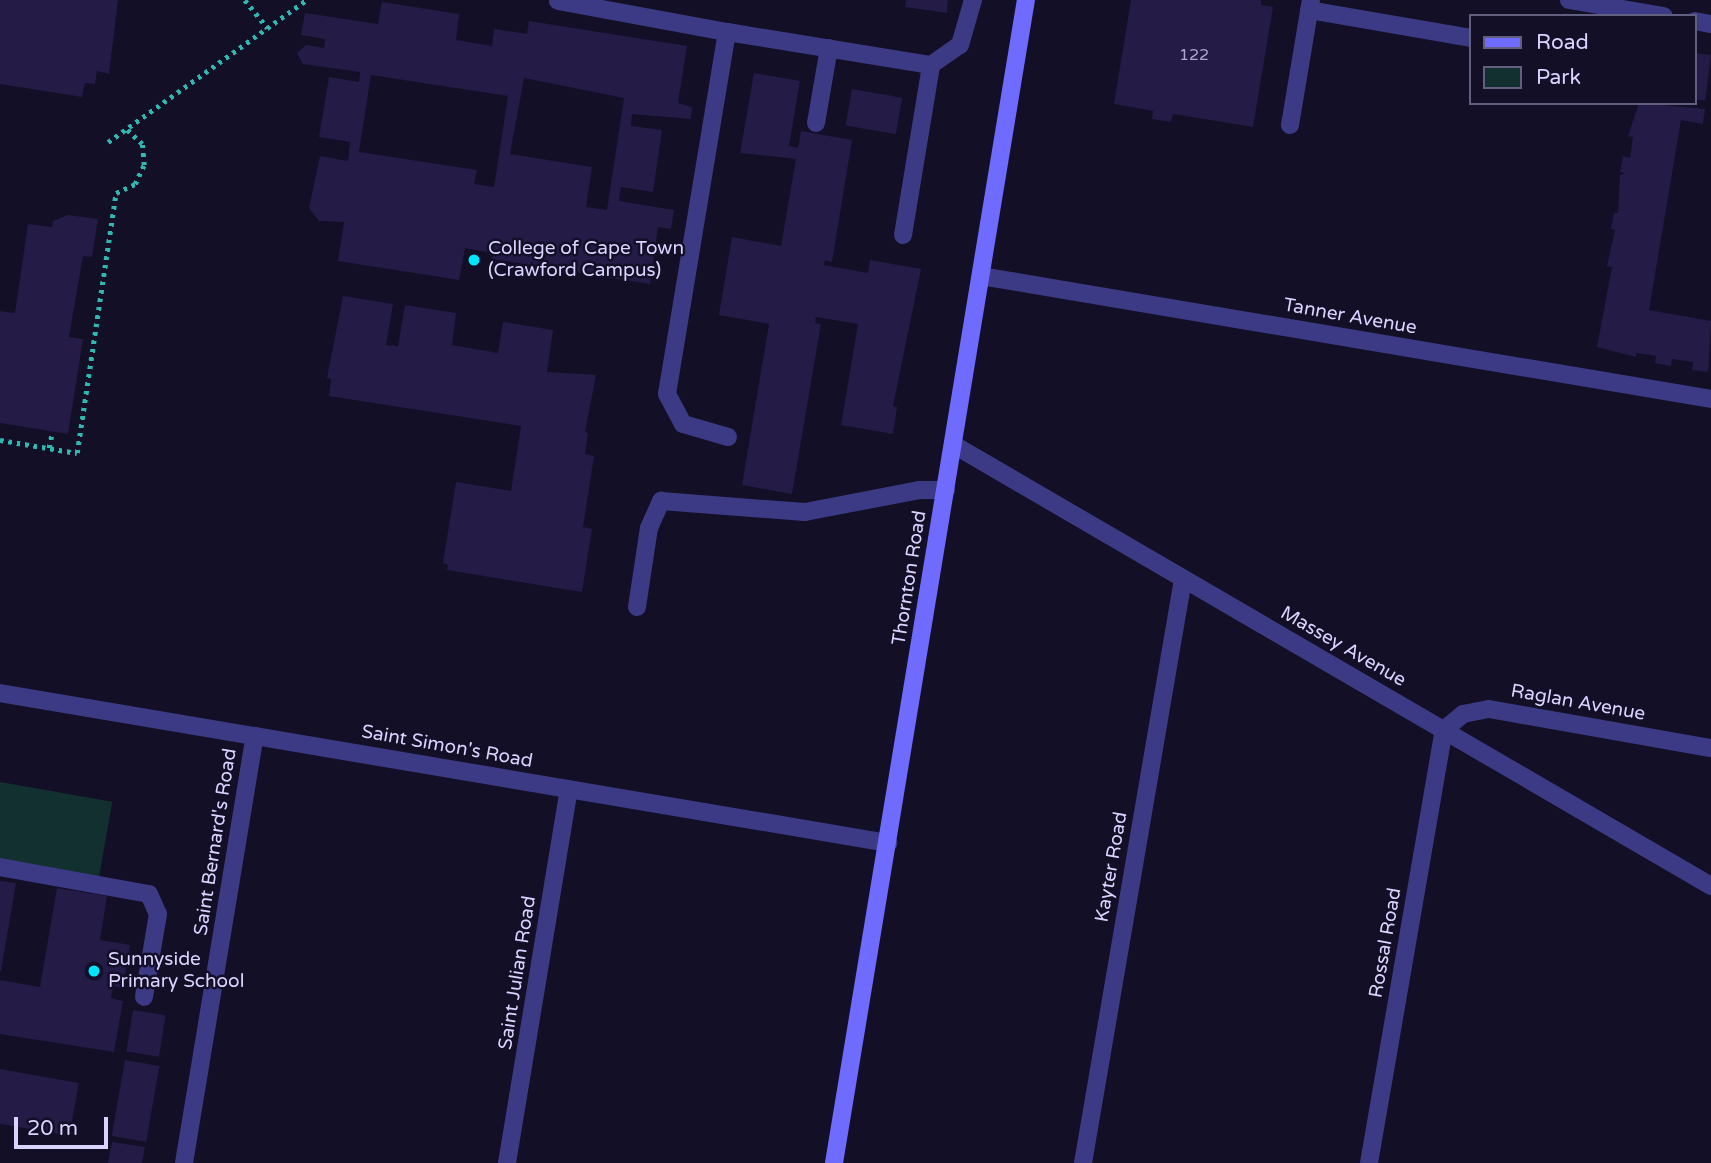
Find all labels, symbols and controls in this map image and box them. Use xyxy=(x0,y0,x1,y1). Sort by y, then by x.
legend xyxy=(1470,14,1697,105)
text: Road xyxy=(1536,30,1589,55)
house number: 122 xyxy=(1179,45,1209,65)
text: Park xyxy=(1536,65,1581,90)
place label: College of Cape Town (Crawford Campus) xyxy=(488,238,684,282)
marker: College of Cape Town (Crawford Campus) xyxy=(466,252,482,268)
street label: Tanner Avenue xyxy=(1282,294,1418,340)
street label: Thornton Road xyxy=(888,509,932,647)
street label: Massey Avenue xyxy=(1276,602,1410,692)
street label: Raglan Avenue xyxy=(1509,680,1647,726)
street label: Saint Simon's Road xyxy=(360,721,534,773)
street label: Saint Bernard's Road xyxy=(190,747,242,937)
street label: Kayter Road xyxy=(1091,810,1133,924)
street label: Rossal Road xyxy=(1365,886,1407,1000)
street label: Saint Julian Road xyxy=(495,894,541,1052)
place label: Sunnyside Primary School xyxy=(108,949,244,993)
marker: Sunnyside Primary School xyxy=(86,963,102,979)
scale bar xyxy=(18,1104,112,1148)
text: 20 m xyxy=(27,1116,78,1141)

